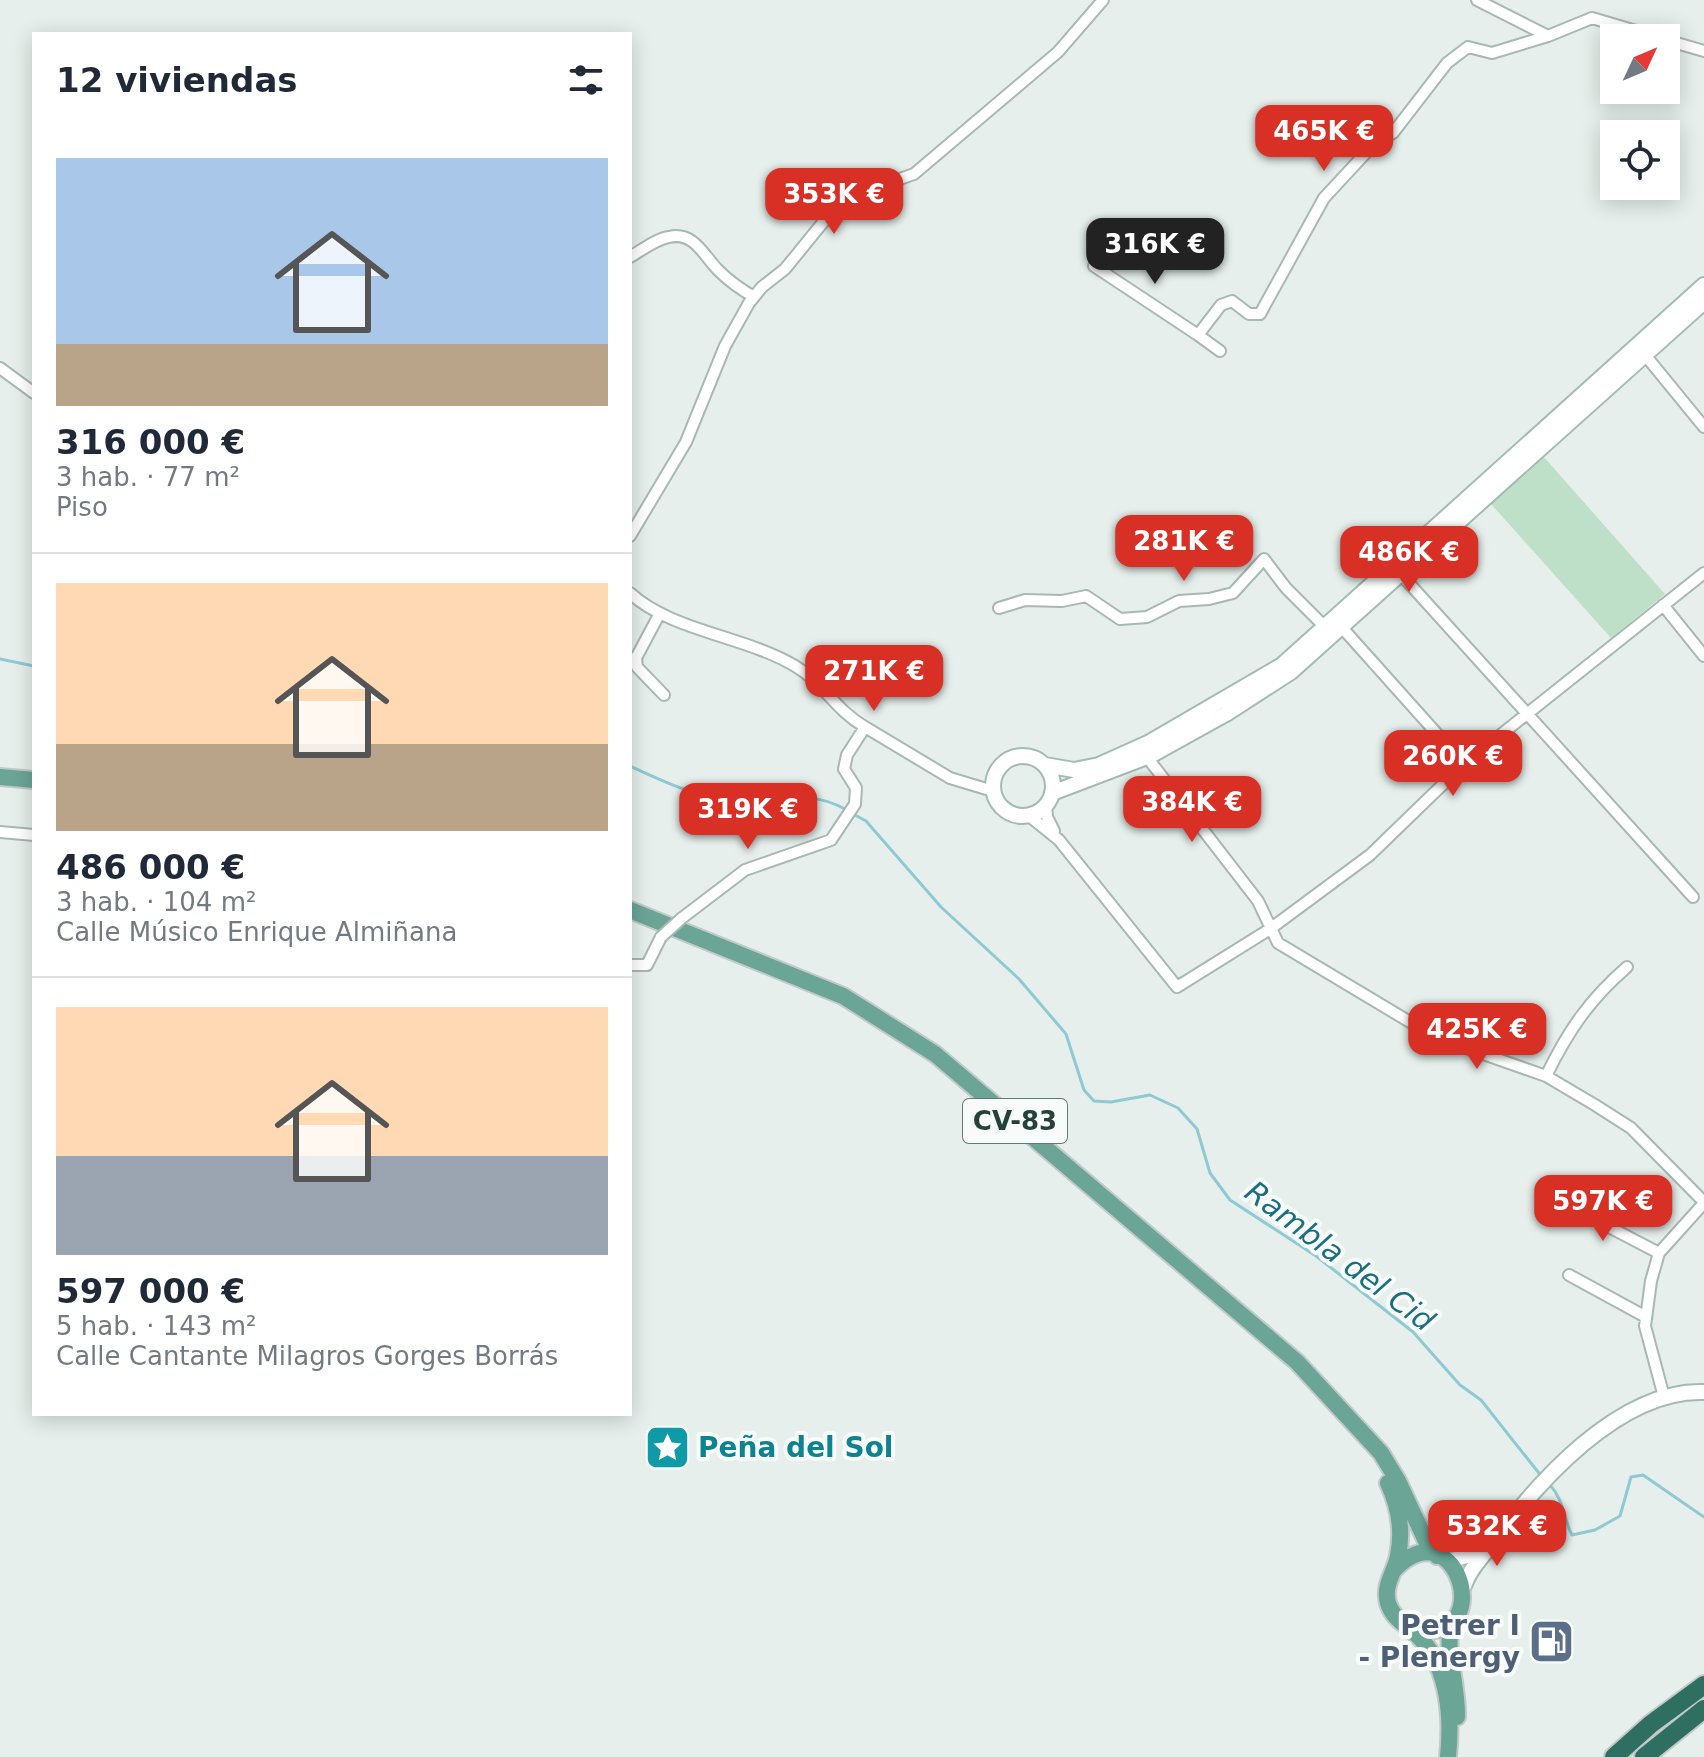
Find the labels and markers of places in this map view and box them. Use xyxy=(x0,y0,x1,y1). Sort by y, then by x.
pin: 465K € xyxy=(1259,105,1389,173)
pin: 353K € xyxy=(769,168,899,236)
pin: 316K € xyxy=(1090,218,1220,286)
pin: 281K € xyxy=(1119,515,1249,583)
pin: 486K € xyxy=(1344,526,1474,594)
pin: 271K € xyxy=(809,645,939,713)
pin: 260K € xyxy=(1388,730,1518,798)
pin: 384K € xyxy=(1127,776,1257,844)
pin: 319K € xyxy=(683,783,813,851)
pin: 425K € xyxy=(1412,1003,1542,1071)
pin: 597K € xyxy=(1538,1175,1668,1243)
place icon: Peña del Sol xyxy=(643,1423,691,1471)
place label: Peña del Sol xyxy=(698,1431,893,1464)
pin: 532K € xyxy=(1432,1500,1562,1568)
place label: Petrer I - Plenergy xyxy=(1358,1609,1520,1674)
fuel station icon: Petrer I - Plenergy xyxy=(1527,1617,1575,1665)

